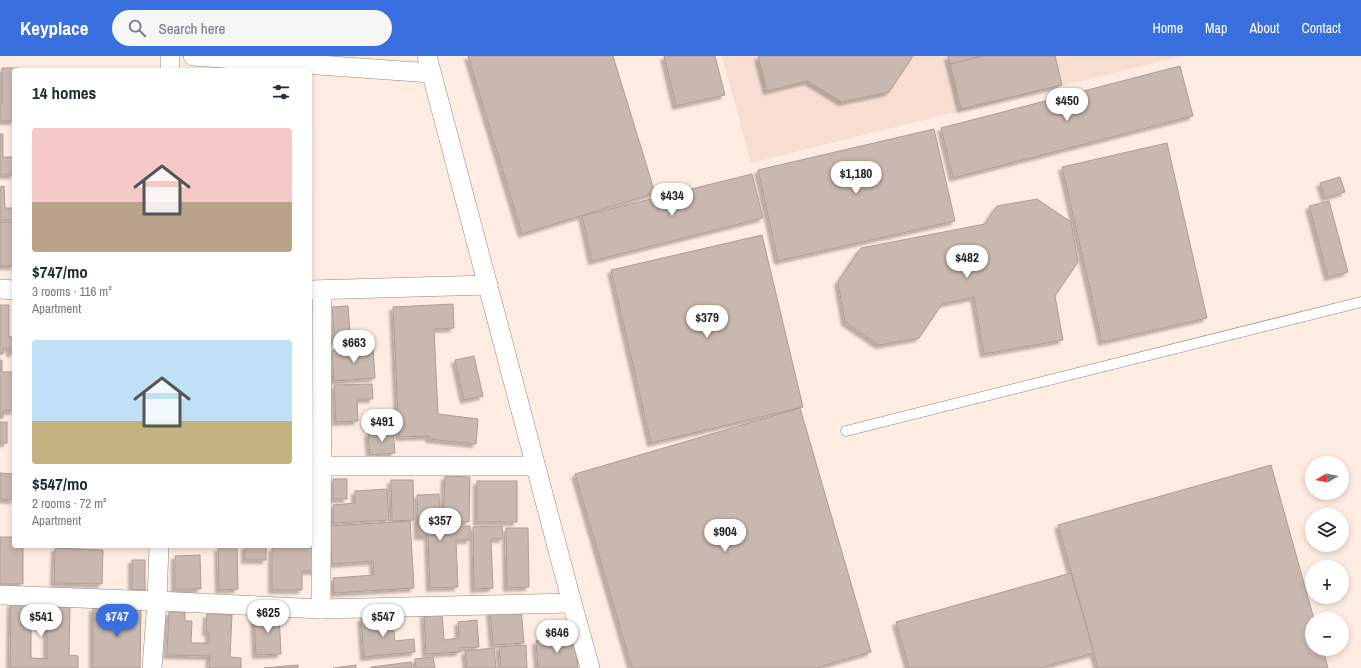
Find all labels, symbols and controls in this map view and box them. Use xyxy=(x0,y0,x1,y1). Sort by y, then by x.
search box xyxy=(112,10,392,46)
text: Keyplace xyxy=(20,15,88,41)
icon: search xyxy=(126,17,148,39)
text: Search here xyxy=(158,18,225,39)
text: Home xyxy=(1152,19,1183,37)
text: Map xyxy=(1205,19,1227,37)
text: About xyxy=(1249,19,1279,37)
text: Contact xyxy=(1301,19,1341,37)
text: 14 homes xyxy=(32,81,96,104)
icon: filters xyxy=(270,81,292,103)
pin: $450 xyxy=(1043,88,1091,122)
text: $450 xyxy=(1055,92,1079,109)
icon: home xyxy=(126,154,198,226)
pin: $1,180 xyxy=(823,161,889,195)
text: $1,180 xyxy=(840,165,872,182)
pin: $434 xyxy=(648,183,696,217)
text: $434 xyxy=(660,187,684,204)
pin: $482 xyxy=(943,245,991,279)
text: $482 xyxy=(955,249,979,266)
text: $747/mo xyxy=(32,260,88,283)
text: 3 rooms · 116 m² xyxy=(32,283,112,300)
text: Apartment xyxy=(32,300,81,317)
pin: $379 xyxy=(683,305,731,339)
text: $379 xyxy=(695,309,719,326)
pin: $663 xyxy=(330,330,378,364)
text: $663 xyxy=(342,334,366,351)
icon: home xyxy=(126,366,198,438)
pin: $491 xyxy=(358,409,406,443)
text: $491 xyxy=(370,413,394,430)
north arrow xyxy=(1305,456,1349,500)
map controls xyxy=(1305,456,1349,656)
text: $547/mo xyxy=(32,472,88,495)
text: 2 rooms · 72 m² xyxy=(32,495,107,512)
pin: $357 xyxy=(416,508,464,542)
button: layers xyxy=(1305,508,1349,552)
text: Apartment xyxy=(32,512,81,529)
text: $357 xyxy=(428,512,452,529)
pin: $904 xyxy=(701,519,749,553)
text: $904 xyxy=(713,523,737,540)
button: + xyxy=(1305,560,1349,604)
pin: $625 xyxy=(244,600,292,634)
pin: $541 xyxy=(17,604,65,638)
pin: $747 xyxy=(93,604,141,638)
text: $625 xyxy=(256,604,280,621)
pin: $547 xyxy=(359,604,407,638)
text: $541 xyxy=(29,608,53,625)
text: $747 xyxy=(105,608,129,625)
text: $547 xyxy=(371,608,395,625)
button: − xyxy=(1305,612,1349,656)
pin: $646 xyxy=(533,620,581,654)
text: $646 xyxy=(545,624,569,641)

